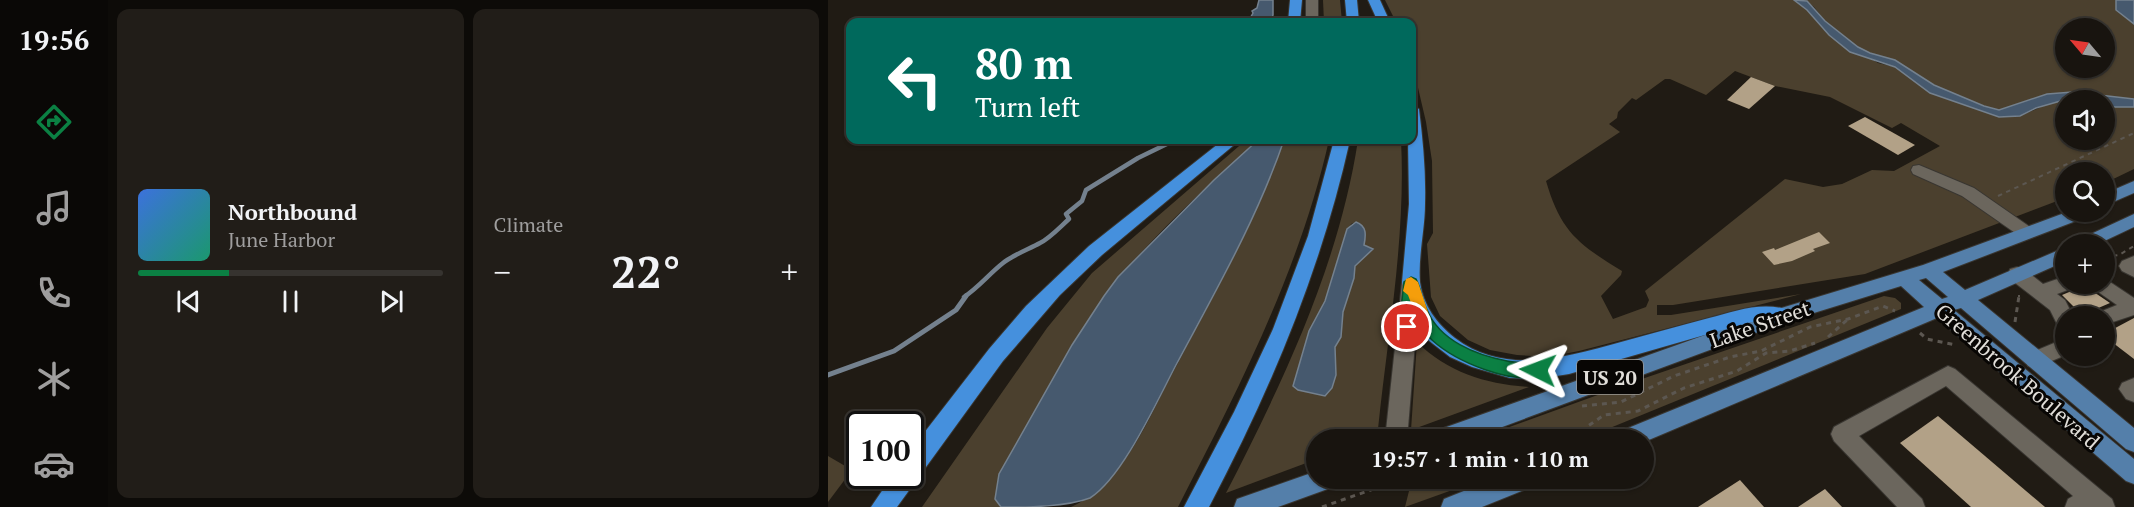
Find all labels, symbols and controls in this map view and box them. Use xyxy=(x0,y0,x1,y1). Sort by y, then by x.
north arrow xyxy=(2055,18,2115,78)
map controls xyxy=(2055,18,2115,366)
text: 19:56 xyxy=(19,22,89,58)
text: 80 m xyxy=(975,35,1073,91)
icon: left xyxy=(876,42,954,120)
text: Turn left xyxy=(975,89,1080,125)
button: sound xyxy=(2055,90,2115,150)
icon: directions xyxy=(33,101,75,143)
button: search xyxy=(2055,162,2115,222)
icon: music xyxy=(33,187,75,229)
text: Northbound xyxy=(228,197,357,226)
text: Climate xyxy=(494,211,563,238)
text: June Harbor xyxy=(228,226,335,253)
button: + xyxy=(2055,234,2115,294)
text: 22° xyxy=(611,241,680,301)
text: − xyxy=(494,250,511,293)
text: + xyxy=(780,250,798,293)
icon: phone xyxy=(33,272,75,314)
icon: previous xyxy=(172,285,205,318)
icon: pause xyxy=(274,285,307,318)
icon: next xyxy=(375,285,408,318)
street label: Lake Street xyxy=(1706,294,1814,354)
street label: Greenbrook Boulevard xyxy=(1930,297,2106,455)
pin xyxy=(1381,301,1432,352)
button: − xyxy=(2055,306,2115,366)
icon: arrive xyxy=(1390,310,1423,343)
position arrow xyxy=(1506,338,1570,402)
icon: climate xyxy=(33,358,75,400)
road number: US 20 xyxy=(1577,360,1643,394)
speed limit sign: 100 xyxy=(846,411,924,489)
icon: car xyxy=(33,443,75,485)
text: 19:57 · 1 min · 110 m xyxy=(1371,444,1589,473)

